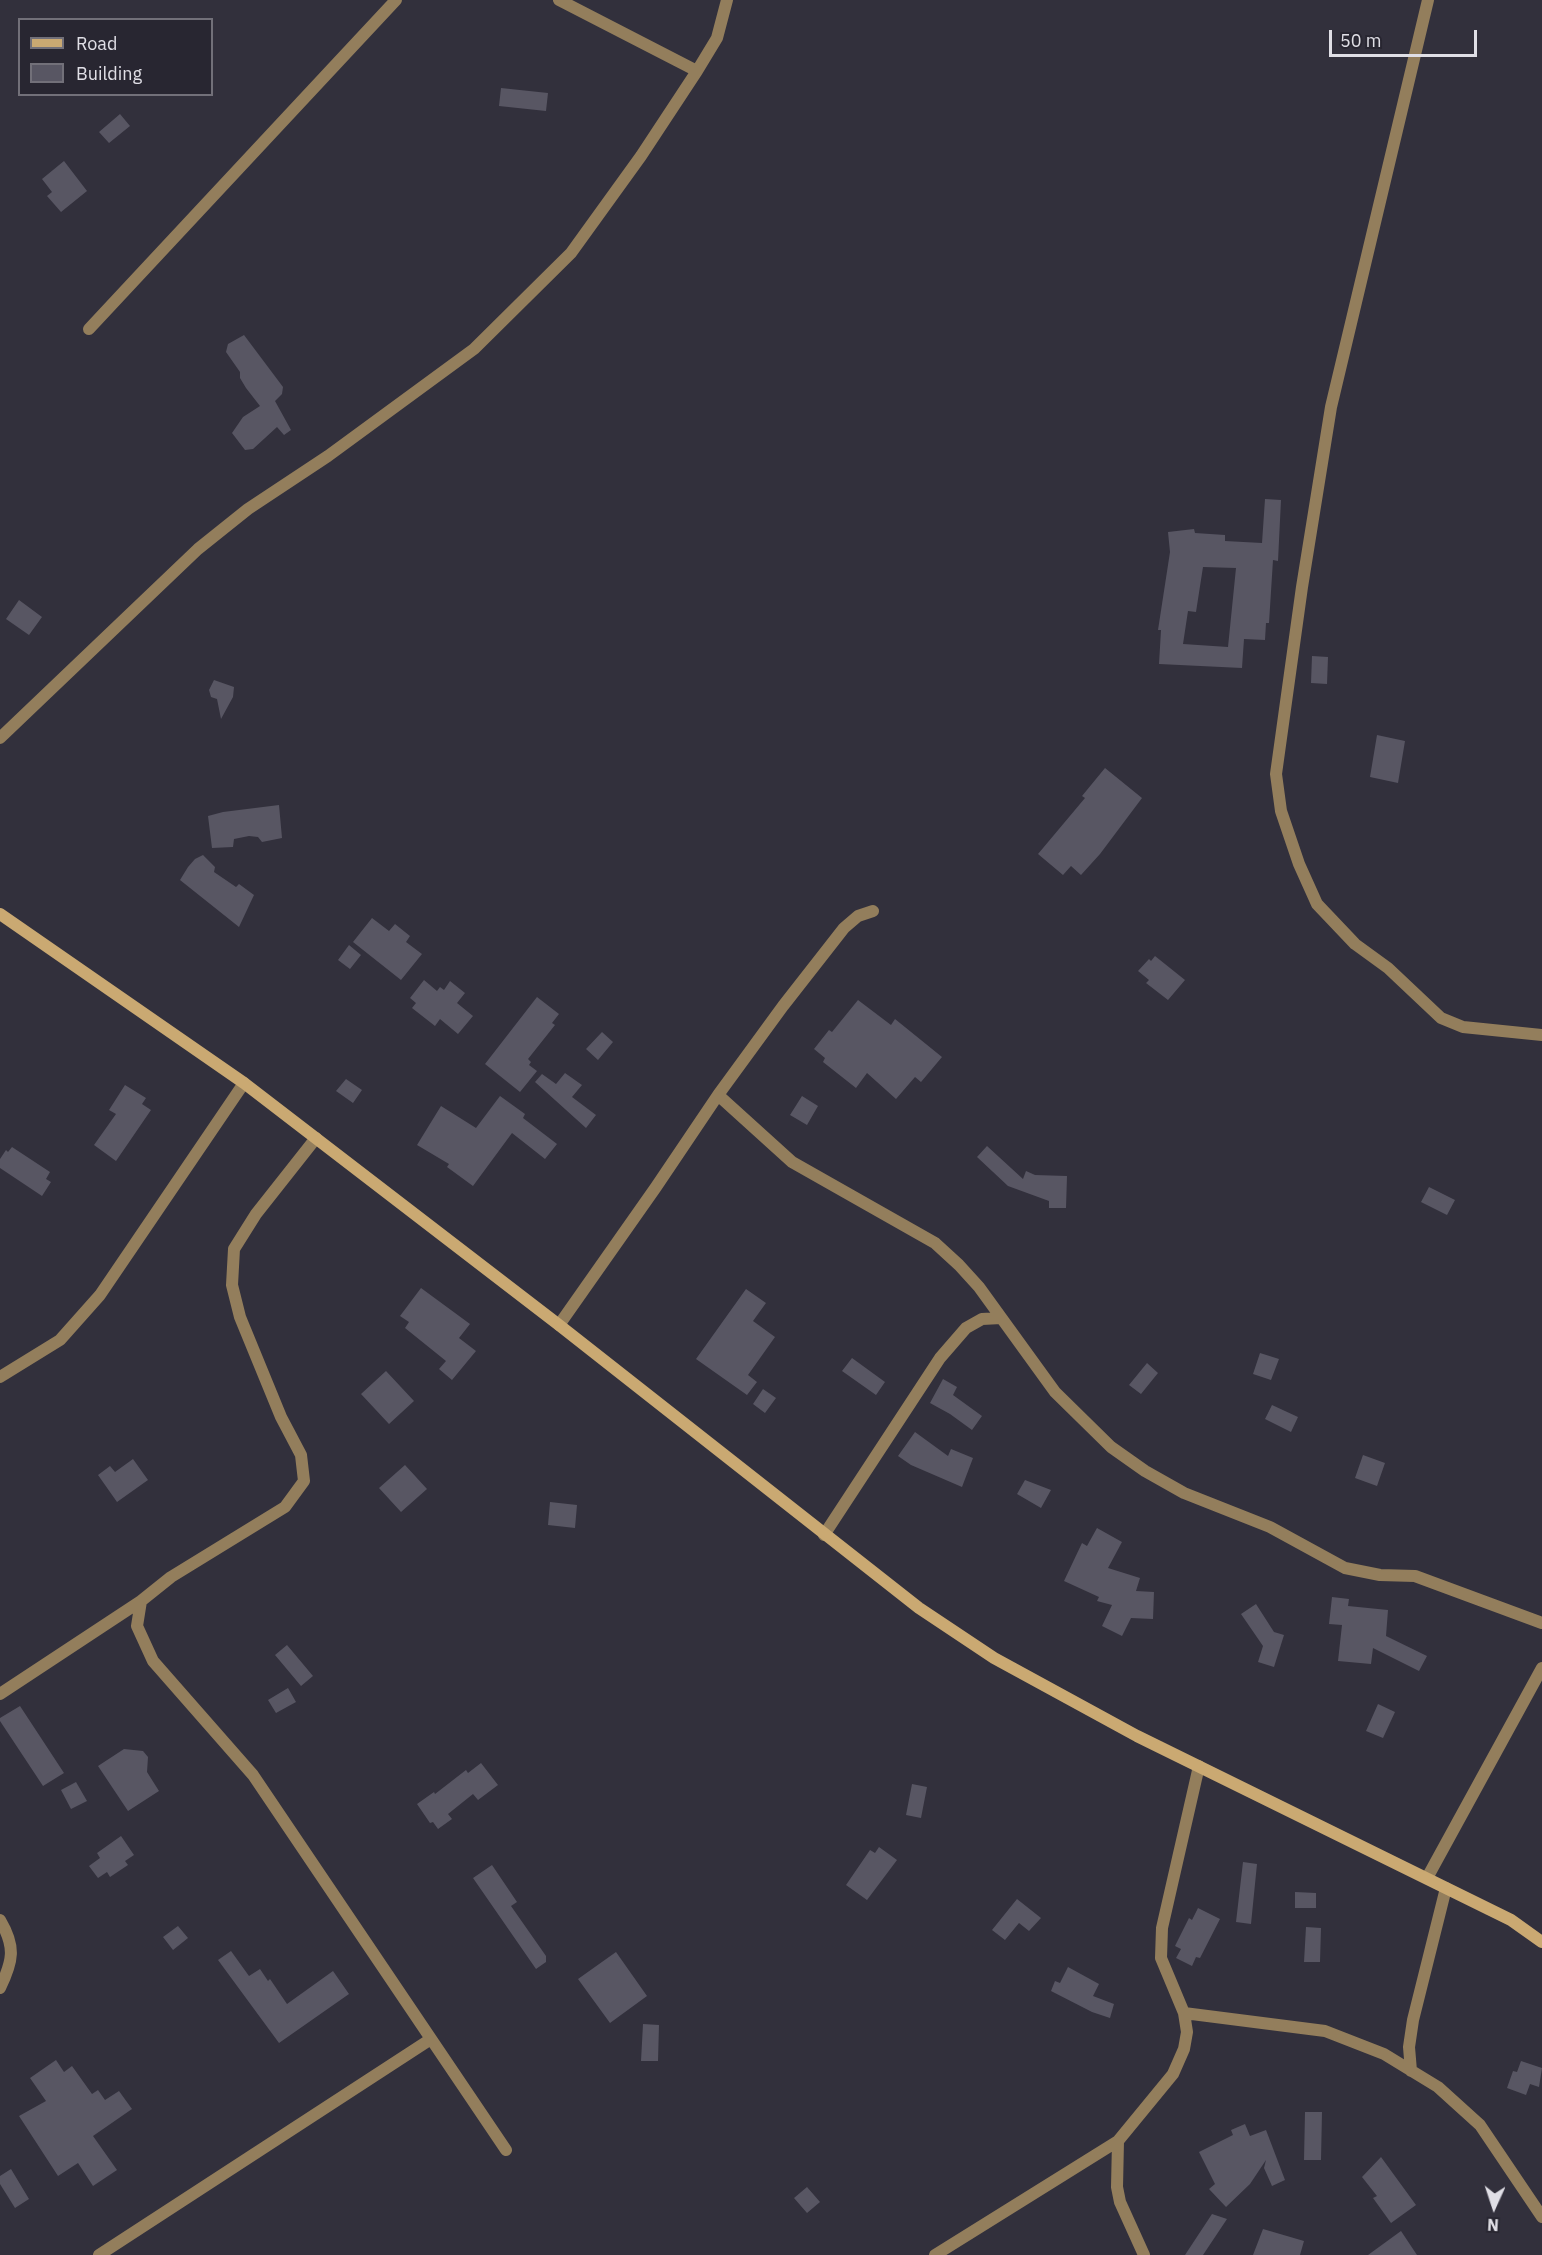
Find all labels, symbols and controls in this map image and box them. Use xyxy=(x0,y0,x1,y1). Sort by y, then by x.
legend xyxy=(18,18,213,96)
scale bar xyxy=(1332,18,1480,56)
text: 50 m xyxy=(1340,29,1382,52)
text: Road xyxy=(76,32,117,55)
text: Building xyxy=(76,62,142,85)
north arrow xyxy=(1464,2177,1524,2237)
text: N xyxy=(1487,2215,1499,2235)

